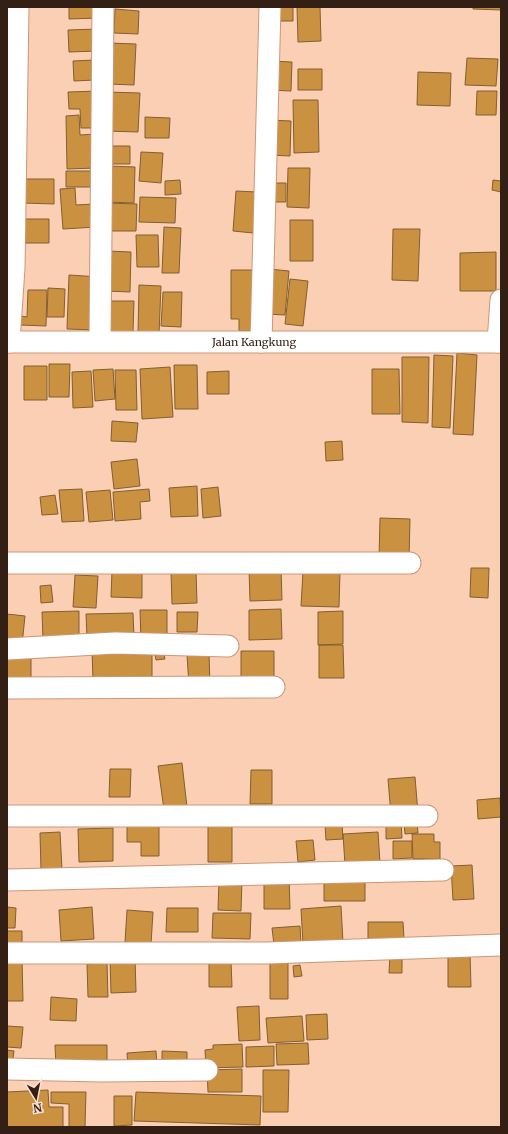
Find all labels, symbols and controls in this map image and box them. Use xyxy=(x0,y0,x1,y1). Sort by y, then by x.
street label: Jalan Kangkung xyxy=(211,335,296,349)
north arrow xyxy=(16,1078,56,1118)
text: N xyxy=(32,1100,43,1116)

